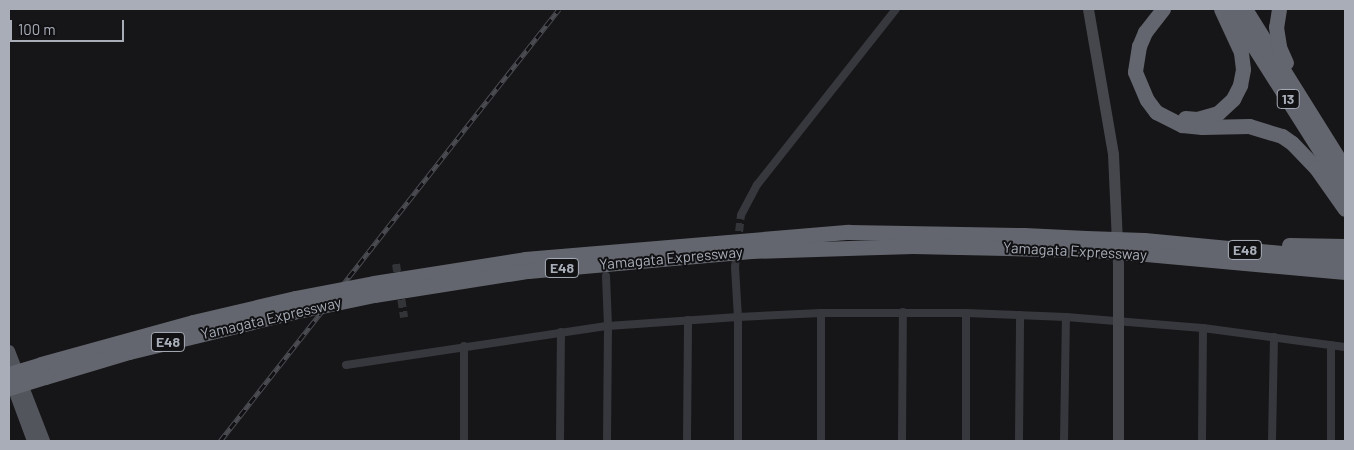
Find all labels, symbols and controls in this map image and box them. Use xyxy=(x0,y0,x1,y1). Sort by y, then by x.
scale bar xyxy=(12,10,126,42)
text: 100 m xyxy=(18,20,56,38)
road number: 13 xyxy=(1276,88,1300,110)
street label: Yamagata Expressway xyxy=(1003,238,1147,264)
road number: E48 xyxy=(1228,238,1262,262)
street label: Yamagata Expressway xyxy=(599,243,743,273)
road number: E48 xyxy=(544,256,580,280)
street label: Yamagata Expressway xyxy=(199,293,343,343)
road number: E48 xyxy=(150,331,186,354)

